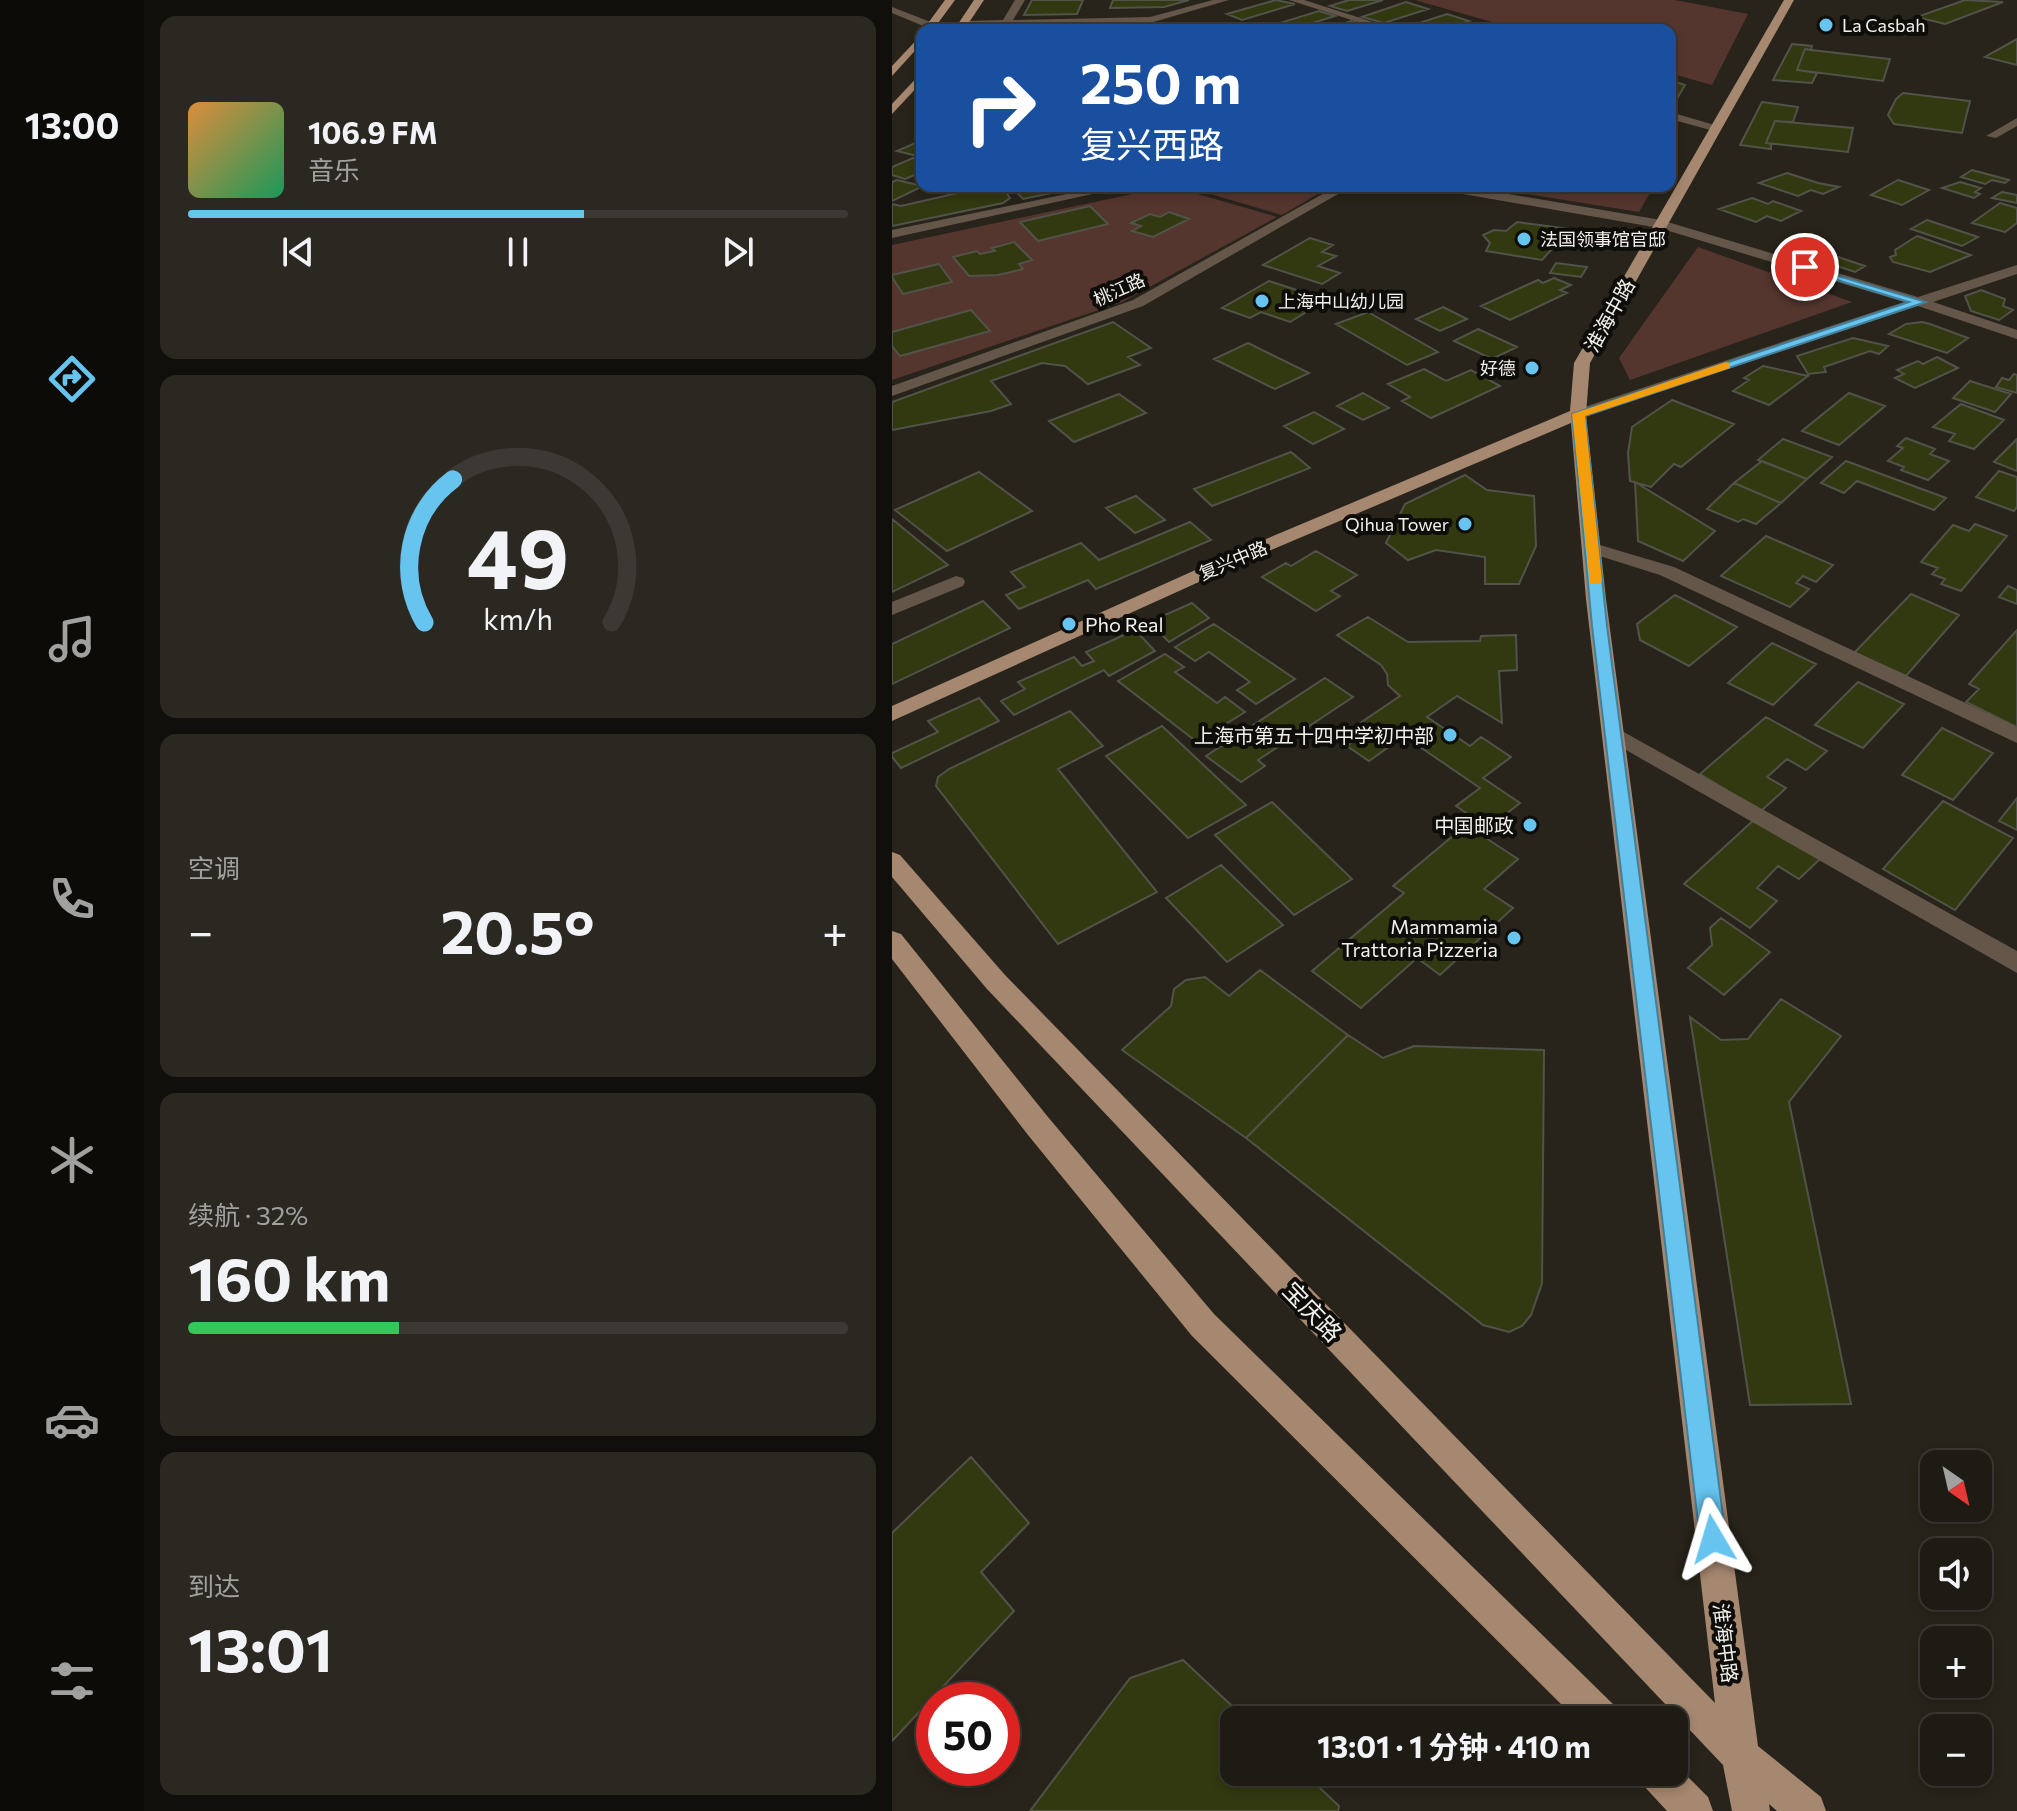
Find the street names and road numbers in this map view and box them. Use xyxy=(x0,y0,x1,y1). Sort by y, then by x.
street label: 桃江路 xyxy=(1090,268,1148,310)
street label: 淮海中路 xyxy=(1579,274,1639,356)
street label: 复兴中路 xyxy=(1196,536,1270,584)
street label: 宝庆路 xyxy=(1278,1275,1348,1347)
street label: 淮海中路 xyxy=(1709,1602,1743,1684)

